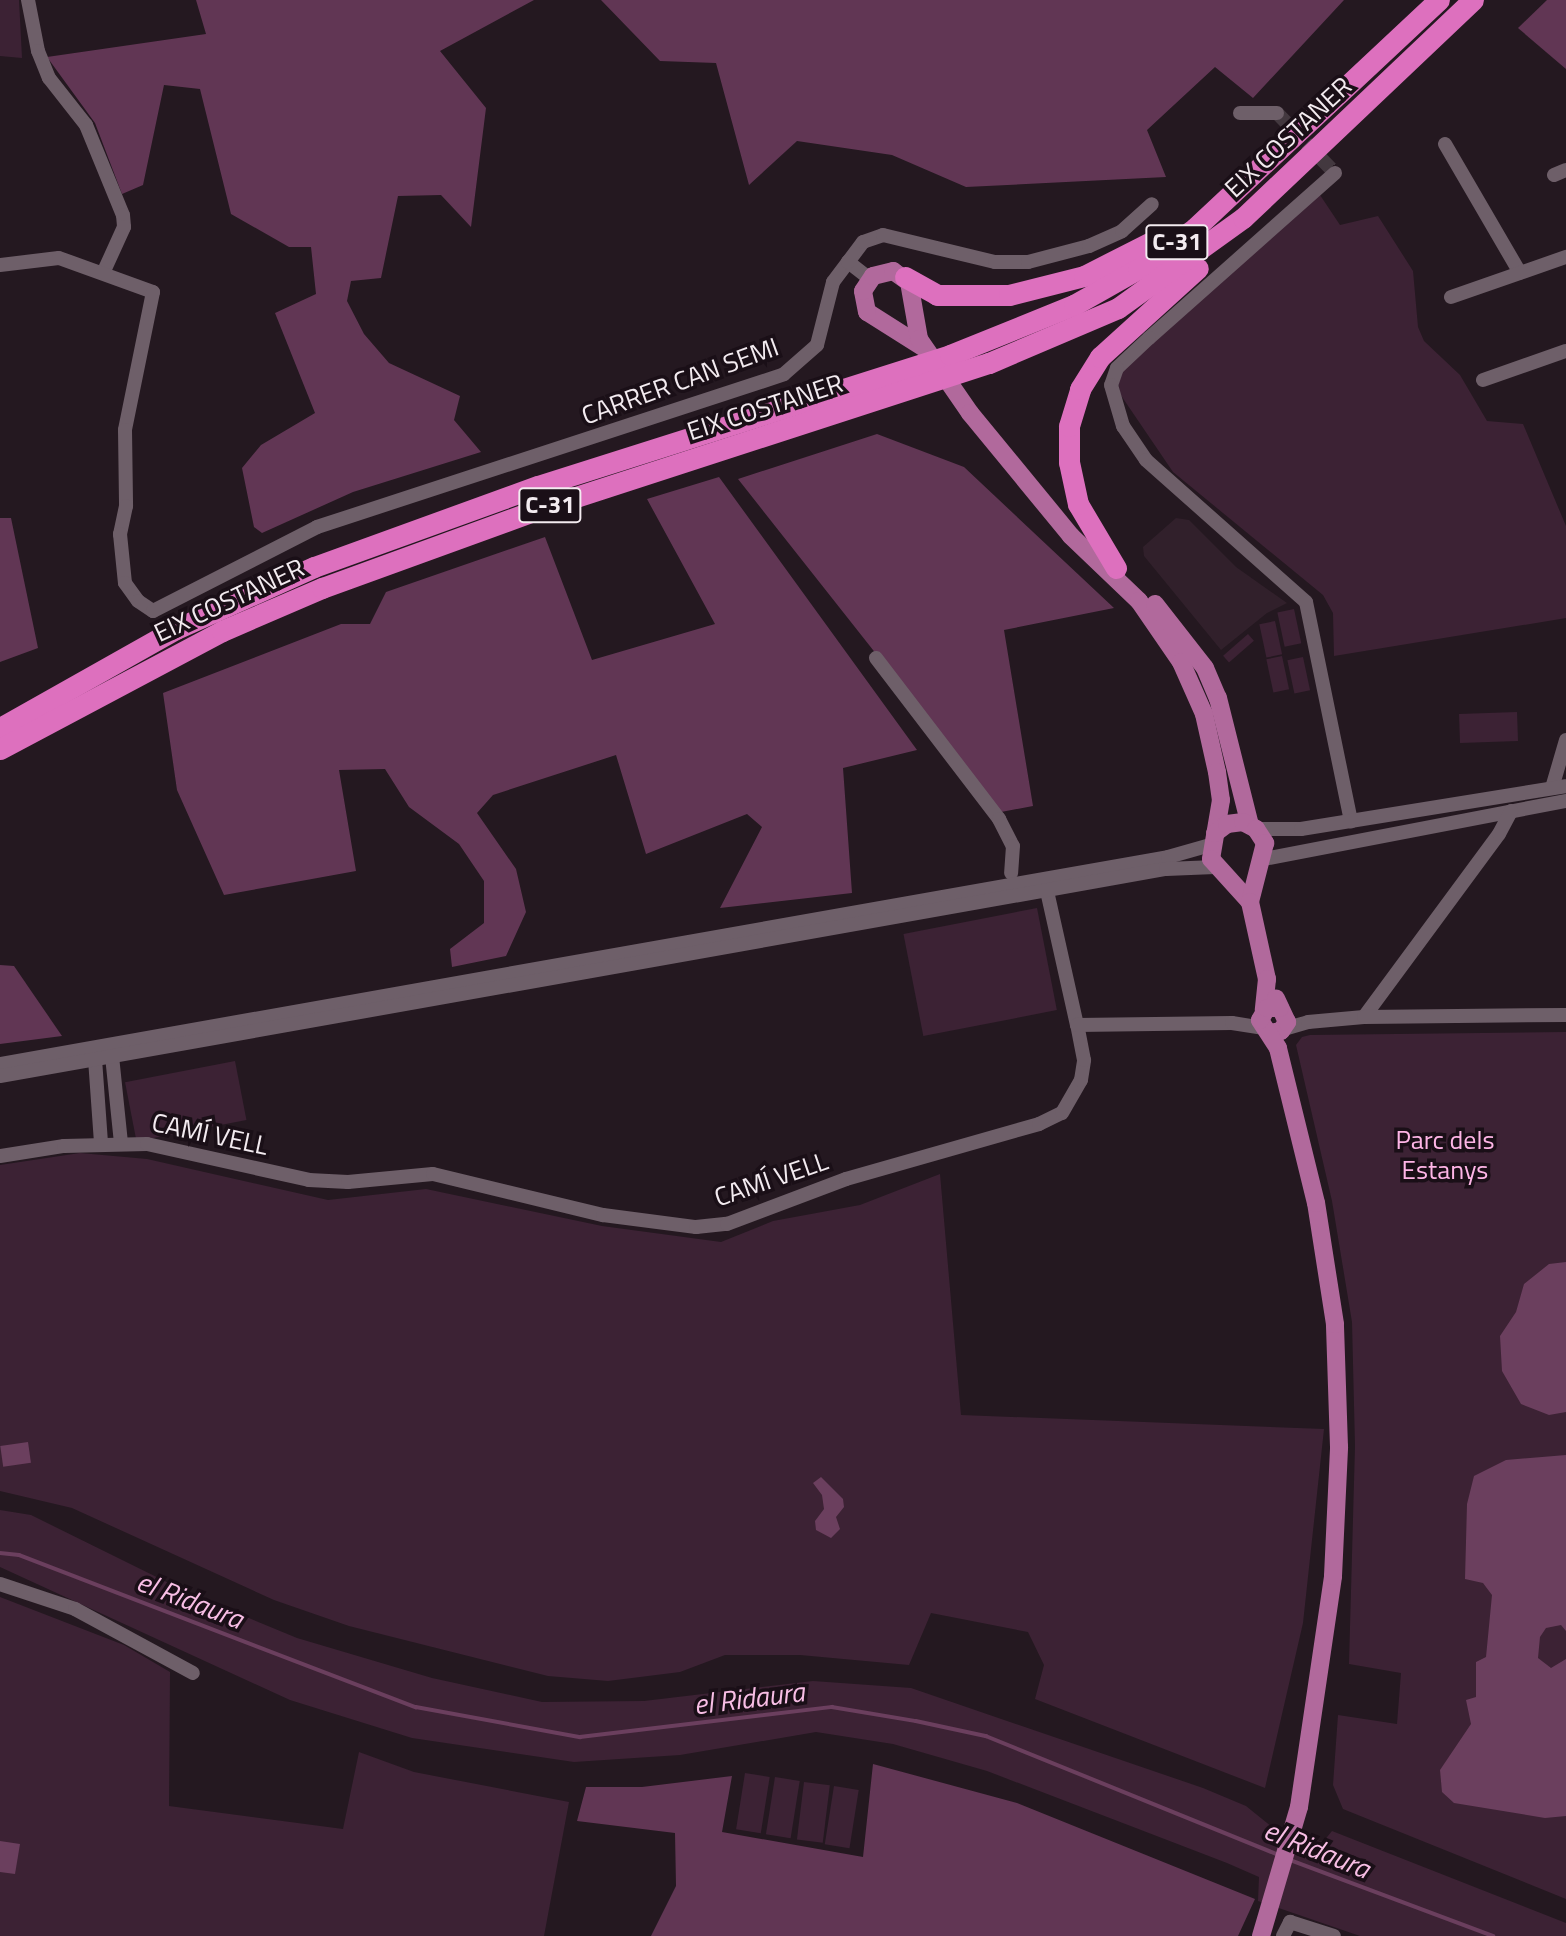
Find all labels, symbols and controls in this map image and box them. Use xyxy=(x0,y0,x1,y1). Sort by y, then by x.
street label: EIX COSTANER xyxy=(1218,70,1358,204)
road number: C-31 xyxy=(1144,222,1210,262)
street label: CARRER CAN SEMI xyxy=(577,331,783,431)
street label: EIX COSTANER xyxy=(683,367,847,447)
road number: C-31 xyxy=(517,484,583,526)
street label: EIX COSTANER xyxy=(149,552,309,648)
street label: CAMÍ VELL xyxy=(149,1106,271,1162)
park label: Parc dels Estanys xyxy=(1395,1124,1495,1186)
street label: CAMÍ VELL xyxy=(710,1145,832,1213)
water label: el Ridaura xyxy=(132,1564,248,1636)
water label: el Ridaura xyxy=(692,1675,806,1721)
water label: el Ridaura xyxy=(1259,1813,1375,1885)

